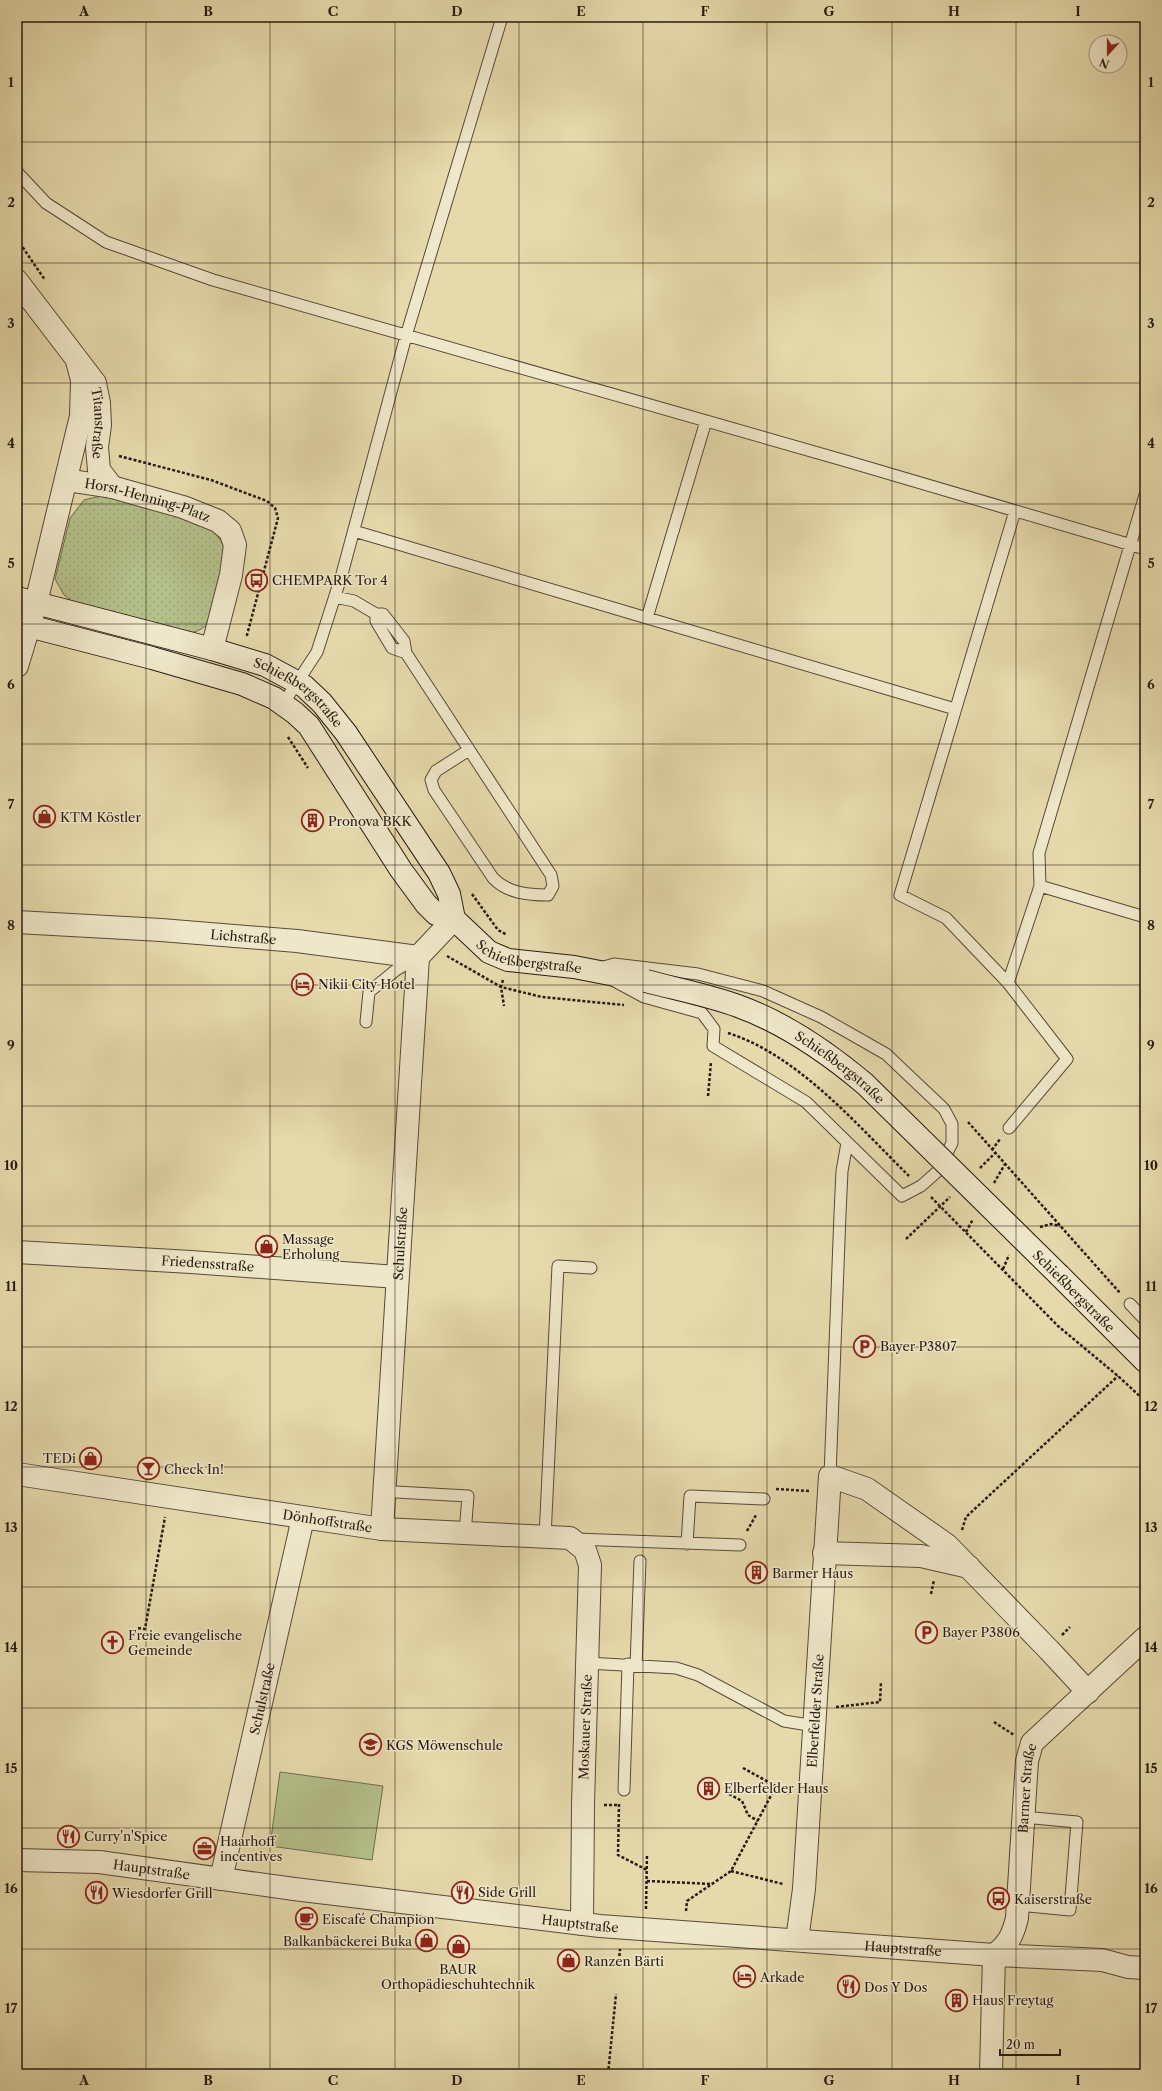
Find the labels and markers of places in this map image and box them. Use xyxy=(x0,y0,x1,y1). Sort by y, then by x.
bus stop icon: CHEMPARK Tor 4 xyxy=(243,567,269,593)
place label: CHEMPARK Tor 4 xyxy=(272,572,388,588)
shop icon: KTM Köstler xyxy=(31,804,57,830)
building icon: Pronova BKK xyxy=(299,808,325,834)
place label: KTM Köstler xyxy=(60,809,141,825)
place label: Pronova BKK xyxy=(328,813,413,829)
hotel icon: Nikii City Hotel xyxy=(289,971,315,997)
place label: Nikii City Hotel xyxy=(318,976,415,992)
place label: Massage Erholung xyxy=(282,1231,340,1262)
shop icon: Massage Erholung xyxy=(254,1233,280,1259)
parking icon: Bayer P3807 xyxy=(851,1333,877,1359)
place label: Bayer P3807 xyxy=(880,1338,957,1354)
shop icon: TEDi xyxy=(78,1445,104,1471)
place label: TEDi xyxy=(43,1450,76,1466)
bar icon: Check In! xyxy=(136,1456,162,1482)
place label: Check In! xyxy=(164,1461,224,1477)
building icon: Barmer Haus xyxy=(744,1560,770,1586)
place label: Barmer Haus xyxy=(772,1565,853,1581)
parking icon: Bayer P3806 xyxy=(914,1619,940,1645)
place label: Bayer P3806 xyxy=(942,1624,1020,1640)
place label: Freie evangelische Gemeinde xyxy=(128,1627,242,1658)
church icon: Freie evangelische Gemeinde xyxy=(99,1629,125,1655)
school or university icon: KGS Möwenschule xyxy=(357,1732,383,1758)
place label: KGS Möwenschule xyxy=(386,1737,503,1753)
building icon: Elberfelder Haus xyxy=(696,1775,722,1801)
place label: Elberfelder Haus xyxy=(724,1780,829,1796)
restaurant icon: Curry'n'Spice xyxy=(55,1823,81,1849)
place label: Curry'n'Spice xyxy=(84,1828,168,1844)
place label: Haarhoff incentives xyxy=(220,1833,283,1864)
office icon: Haarhoff incentives xyxy=(192,1835,218,1861)
restaurant icon: Side Grill xyxy=(450,1879,476,1905)
restaurant icon: Wiesdorfer Grill xyxy=(84,1880,110,1906)
place label: Side Grill xyxy=(478,1884,536,1900)
place label: Wiesdorfer Grill xyxy=(111,1885,213,1901)
bus stop icon: Kaiserstraße xyxy=(986,1886,1012,1912)
place label: Kaiserstraße xyxy=(1014,1891,1092,1907)
cafe icon: Eiscafé Champion xyxy=(294,1906,320,1932)
place label: Eiscafé Champion xyxy=(322,1911,435,1927)
shop icon: Balkanbäckerei Buka xyxy=(414,1928,440,1954)
place label: Balkanbäckerei Buka xyxy=(283,1933,412,1949)
shop icon: BAUR Orthopädieschuhtechnik xyxy=(445,1934,471,1960)
shop icon: Ranzen Bärti xyxy=(555,1948,581,1974)
place label: Ranzen Bärti xyxy=(584,1953,664,1969)
place label: BAUR Orthopädieschuhtechnik xyxy=(381,1961,536,1992)
hotel icon: Arkade xyxy=(731,1964,757,1990)
place label: Arkade xyxy=(759,1969,804,1985)
restaurant icon: Dos Y Dos xyxy=(835,1974,861,2000)
place label: Dos Y Dos xyxy=(864,1979,928,1995)
building icon: Haus Freytag xyxy=(943,1987,969,2013)
place label: Haus Freytag xyxy=(972,1992,1053,2008)

